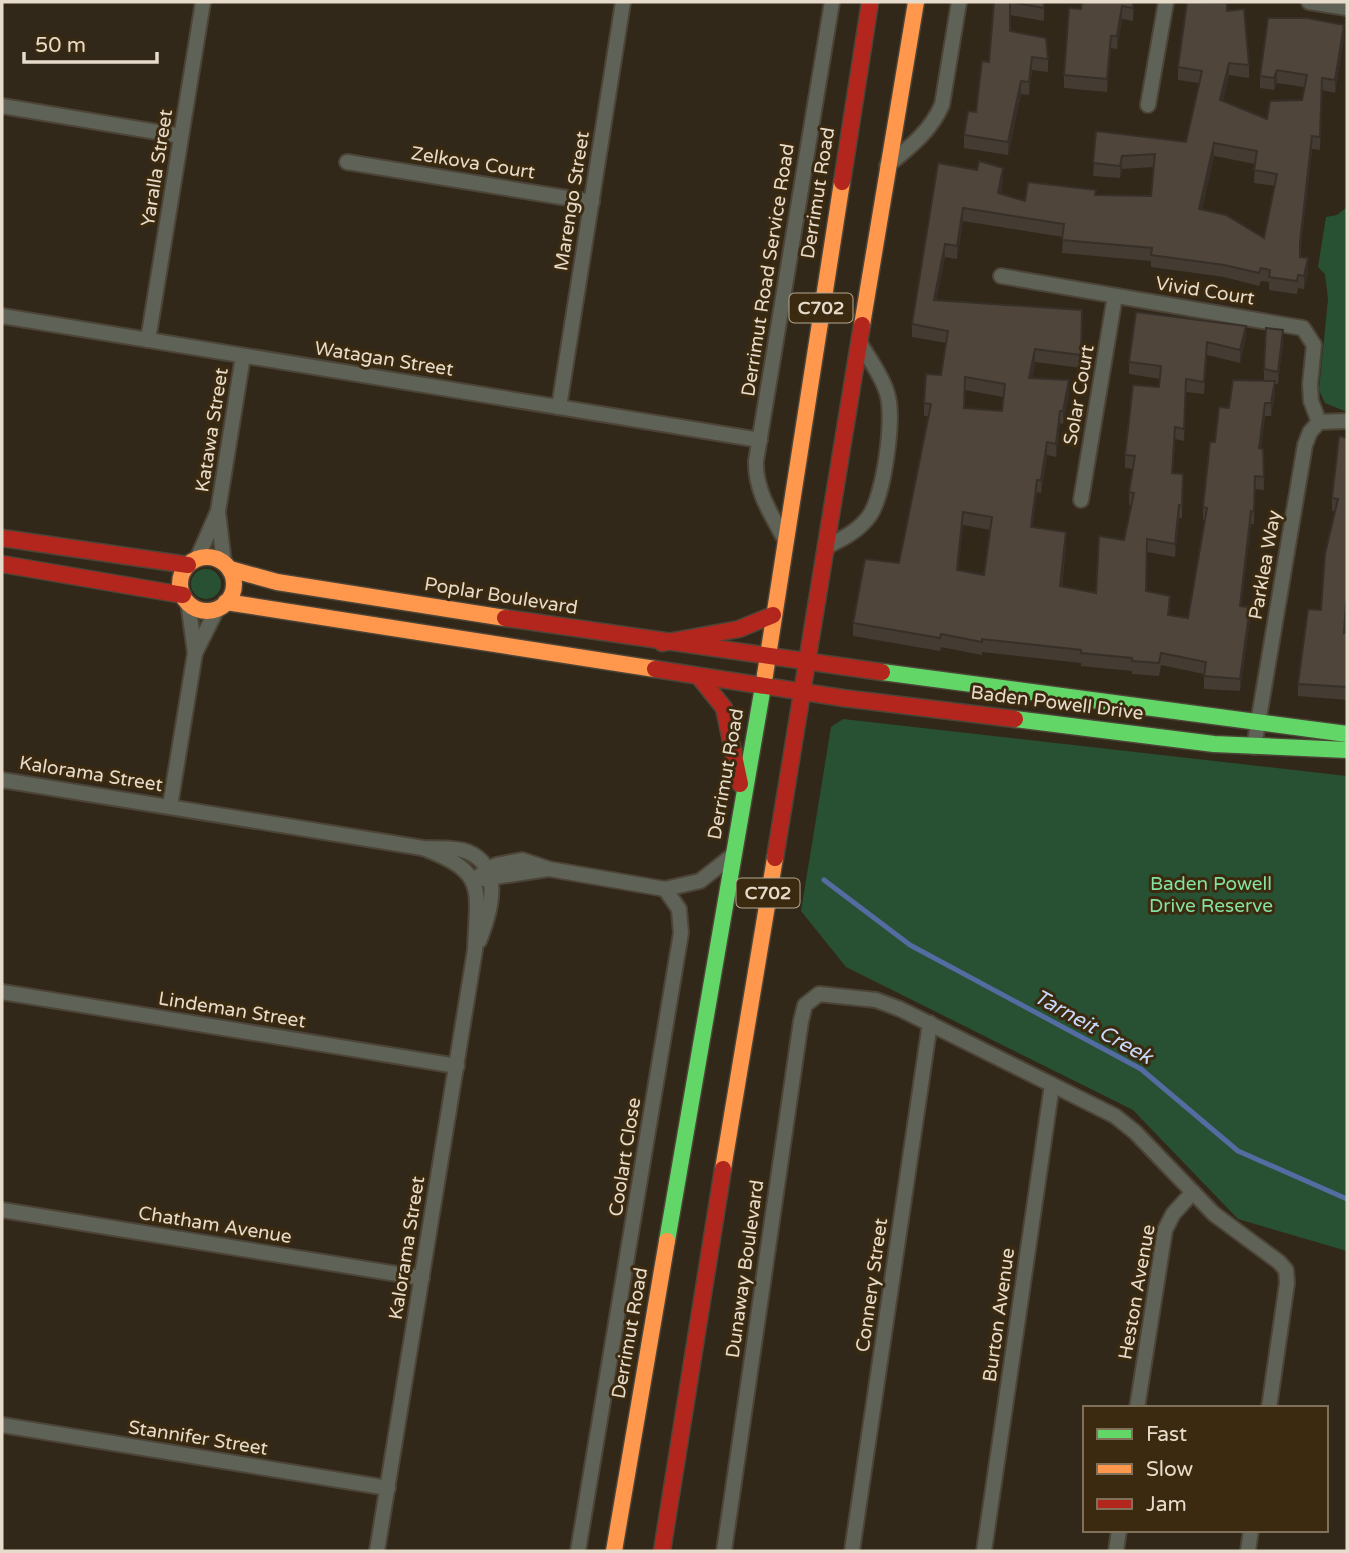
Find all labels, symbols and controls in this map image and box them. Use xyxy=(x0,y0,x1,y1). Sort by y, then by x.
scale bar xyxy=(24,21,158,65)
text: 50 m xyxy=(35,33,86,58)
street label: Yaralla Street xyxy=(137,108,177,228)
street label: Derrimut Road xyxy=(797,126,839,260)
street label: Marengo Street xyxy=(550,130,594,272)
street label: Zelkova Court xyxy=(409,142,537,184)
street label: Derrimut Road Service Road xyxy=(737,142,799,398)
street label: Vivid Court xyxy=(1154,272,1256,310)
road number: C702 xyxy=(790,294,852,322)
street label: Watagan Street xyxy=(313,337,455,381)
street label: Solar Court xyxy=(1059,343,1099,447)
street label: Katawa Street xyxy=(191,366,233,494)
street label: Parklea Way xyxy=(1245,509,1285,621)
street label: Poplar Boulevard xyxy=(423,573,579,619)
street label: Baden Powell Drive xyxy=(969,681,1145,725)
street label: Derrimut Road xyxy=(704,707,748,841)
street label: Kalorama Street xyxy=(18,752,164,796)
park label: Baden Powell Drive Reserve xyxy=(1149,873,1273,917)
road number: C702 xyxy=(736,878,800,908)
water label: Tarneit Creek xyxy=(1029,984,1158,1071)
street label: Lindeman Street xyxy=(157,987,307,1033)
street label: Coolart Close xyxy=(605,1096,645,1218)
street label: Kalorama Street xyxy=(385,1175,429,1321)
street label: Dunaway Boulevard xyxy=(722,1179,768,1359)
street label: Chatham Avenue xyxy=(137,1202,293,1248)
street label: Connery Street xyxy=(852,1217,892,1353)
street label: Heston Avenue xyxy=(1114,1223,1160,1361)
street label: Burton Avenue xyxy=(979,1247,1019,1383)
street label: Derrimut Road xyxy=(608,1266,652,1400)
legend xyxy=(1083,1406,1328,1532)
street label: Stannifer Street xyxy=(127,1416,269,1460)
text: Fast xyxy=(1146,1422,1187,1447)
text: Slow xyxy=(1146,1457,1194,1482)
text: Jam xyxy=(1146,1492,1187,1517)

